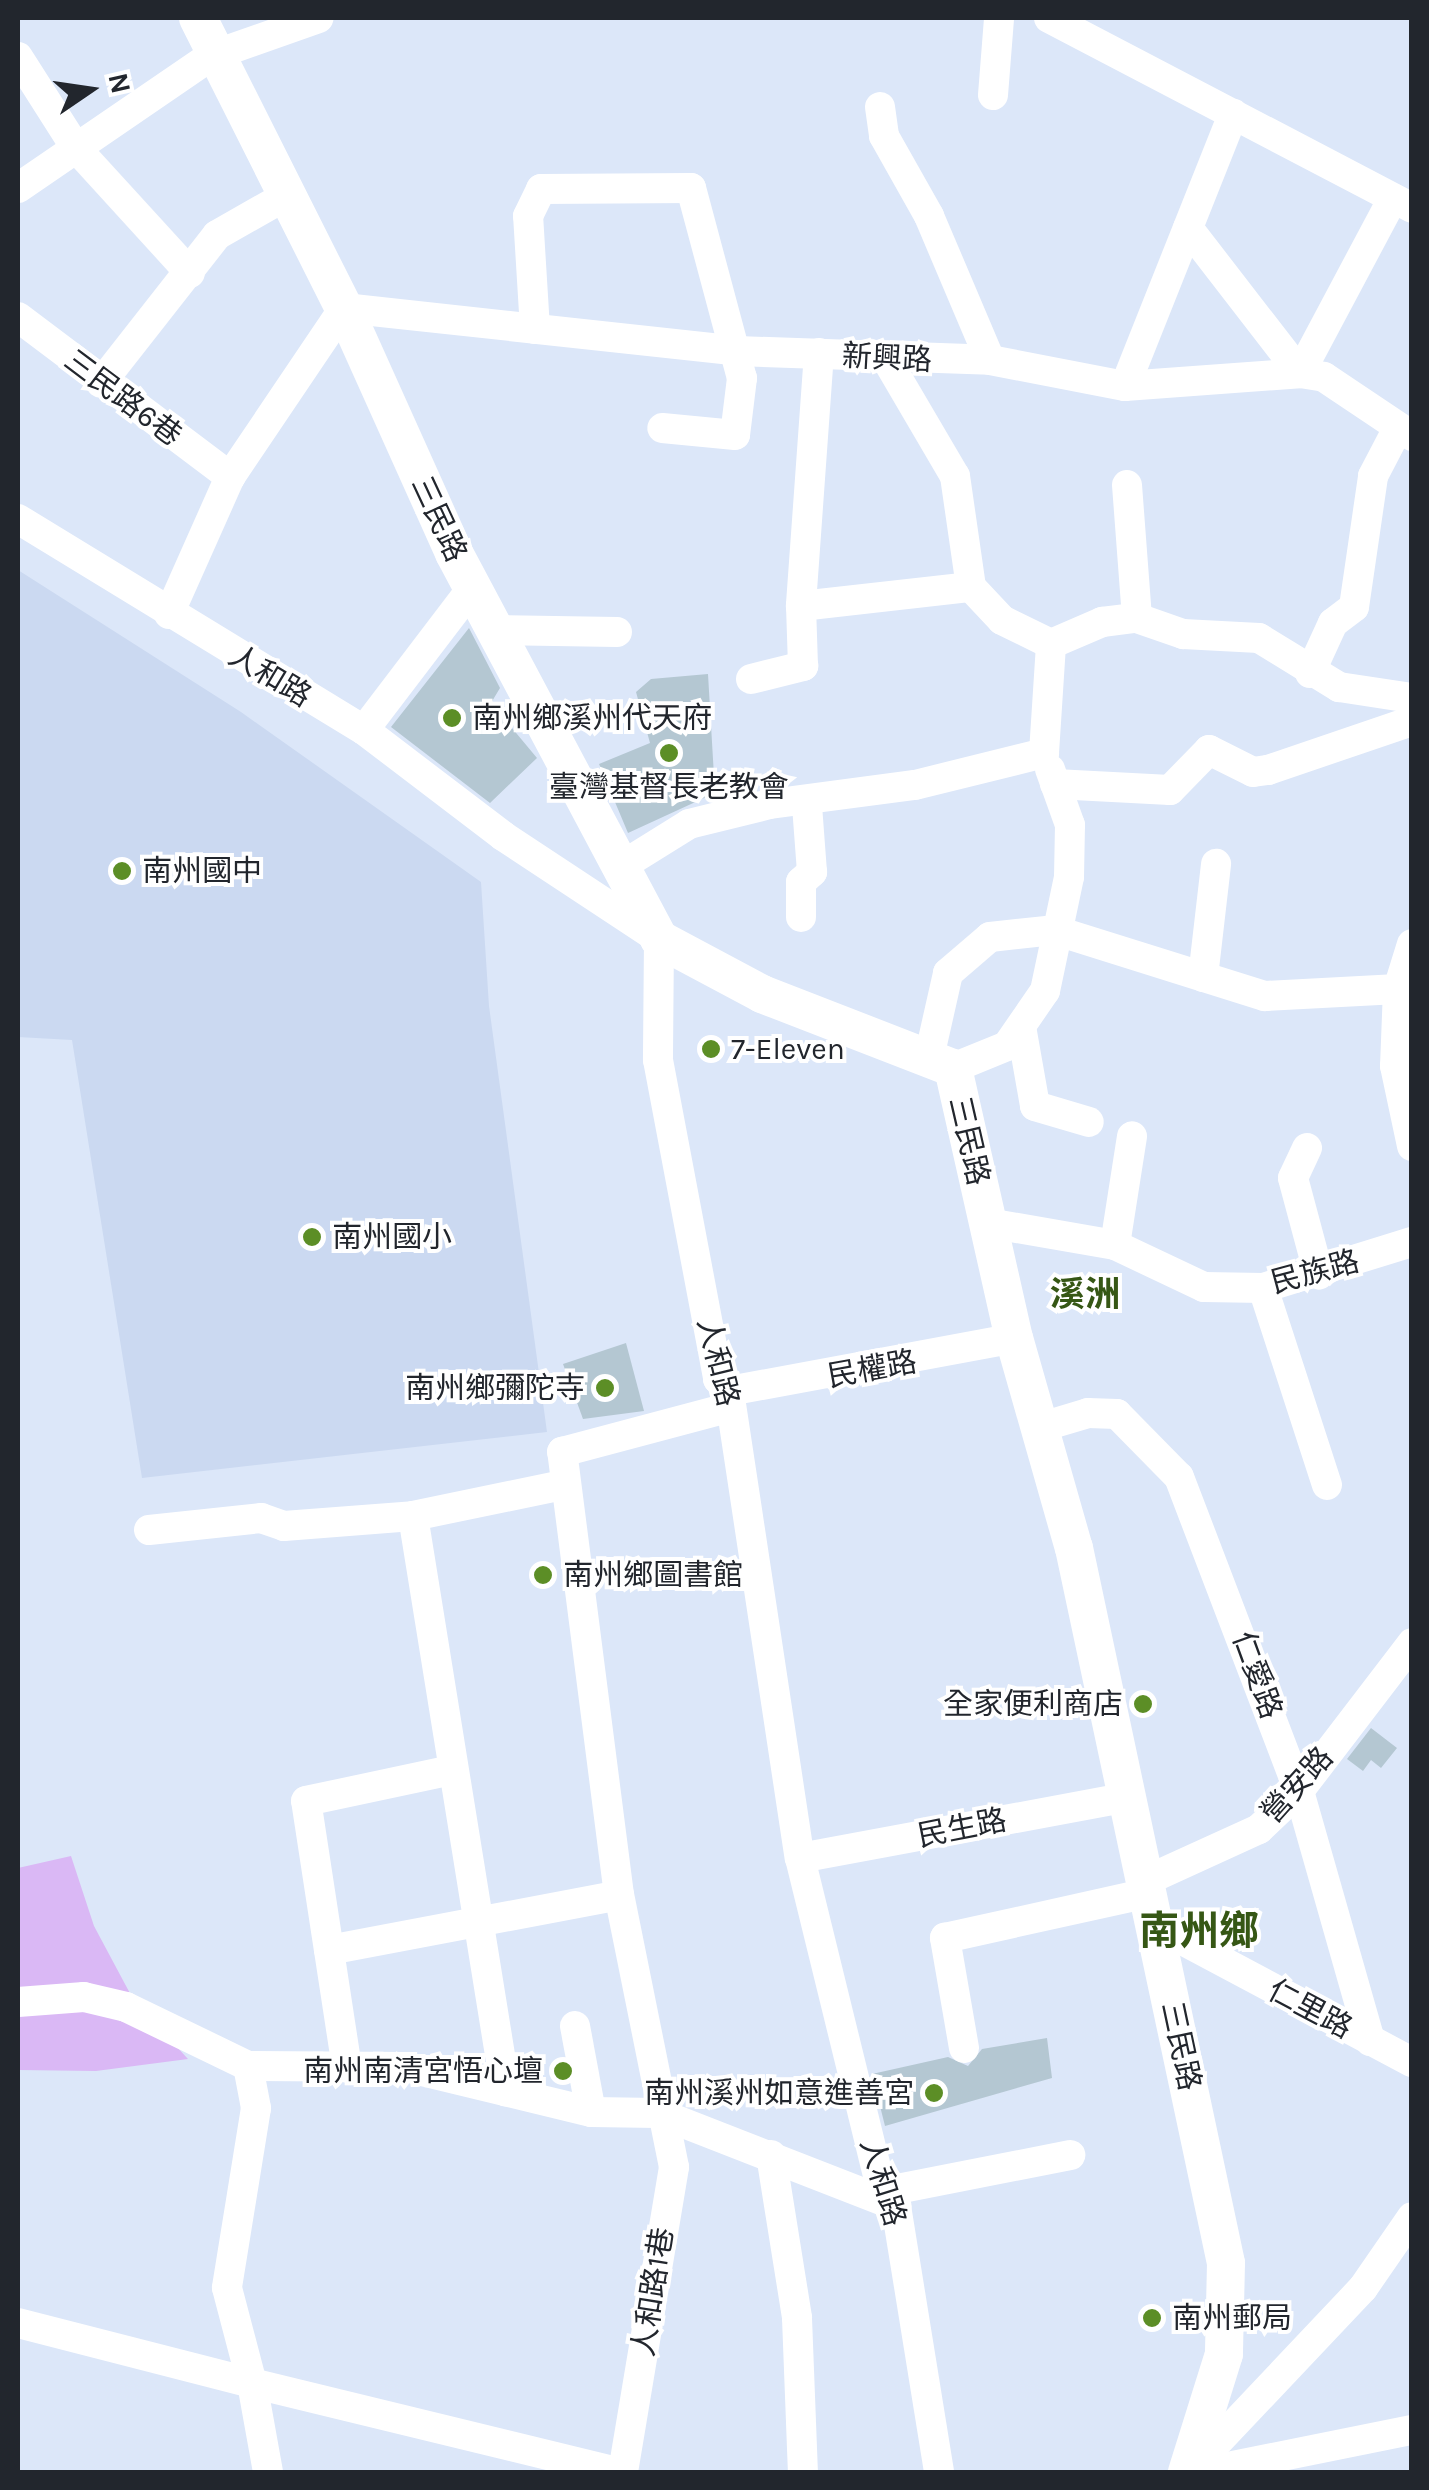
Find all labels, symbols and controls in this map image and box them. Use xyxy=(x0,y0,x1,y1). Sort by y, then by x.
north arrow xyxy=(40,40,140,140)
text: N xyxy=(101,70,138,97)
street label: 新興路 xyxy=(841,338,933,378)
street label: 三民路6巷 xyxy=(57,342,189,454)
street label: 三民路 xyxy=(404,471,474,567)
street label: 人和路 xyxy=(222,637,318,715)
place label: 南州鄉溪州代天府 xyxy=(472,700,712,736)
marker: 南州鄉溪州代天府 xyxy=(441,707,463,729)
marker: 臺灣基督長老教會 xyxy=(658,742,680,764)
place label: 臺灣基督長老教會 xyxy=(549,769,789,805)
place label: 南州國中 xyxy=(142,853,262,889)
marker: 南州國中 xyxy=(111,860,133,882)
place label: 7-Eleven xyxy=(731,1031,845,1067)
marker: 7-Eleven xyxy=(700,1038,722,1060)
street label: 三民路 xyxy=(941,1093,997,1189)
place label: 南州國小 xyxy=(332,1219,452,1255)
marker: 南州國小 xyxy=(301,1226,323,1248)
street label: 民族路 xyxy=(1267,1243,1363,1301)
district label: 溪洲 xyxy=(1050,1274,1120,1316)
street label: 人和路 xyxy=(690,1314,746,1410)
street label: 民權路 xyxy=(825,1343,919,1395)
place label: 南州鄉彌陀寺 xyxy=(405,1370,585,1406)
marker: 南州鄉彌陀寺 xyxy=(594,1377,616,1399)
place label: 南州鄉圖書館 xyxy=(563,1557,743,1593)
marker: 南州鄉圖書館 xyxy=(532,1564,554,1586)
street label: 仁愛路 xyxy=(1225,1627,1289,1723)
place label: 全家便利商店 xyxy=(943,1686,1123,1722)
marker: 全家便利商店 xyxy=(1132,1693,1154,1715)
street label: 營安路 xyxy=(1254,1740,1340,1830)
street label: 民生路 xyxy=(914,1802,1010,1854)
district label: 南州鄉 xyxy=(1139,1907,1259,1955)
street label: 仁里路 xyxy=(1262,1972,1358,2046)
street label: 三民路 xyxy=(1154,1998,1208,2094)
place label: 南州南清宮悟心壇 xyxy=(303,2053,543,2089)
marker: 南州南清宮悟心壇 xyxy=(552,2060,574,2082)
place label: 南州溪州如意進善宮 xyxy=(644,2075,914,2111)
marker: 南州溪州如意進善宮 xyxy=(923,2082,945,2104)
street label: 人和路 xyxy=(853,2134,913,2230)
street label: 人和路1巷 xyxy=(625,2225,681,2359)
place label: 南州郵局 xyxy=(1172,2300,1292,2336)
marker: 南州郵局 xyxy=(1141,2307,1163,2329)

